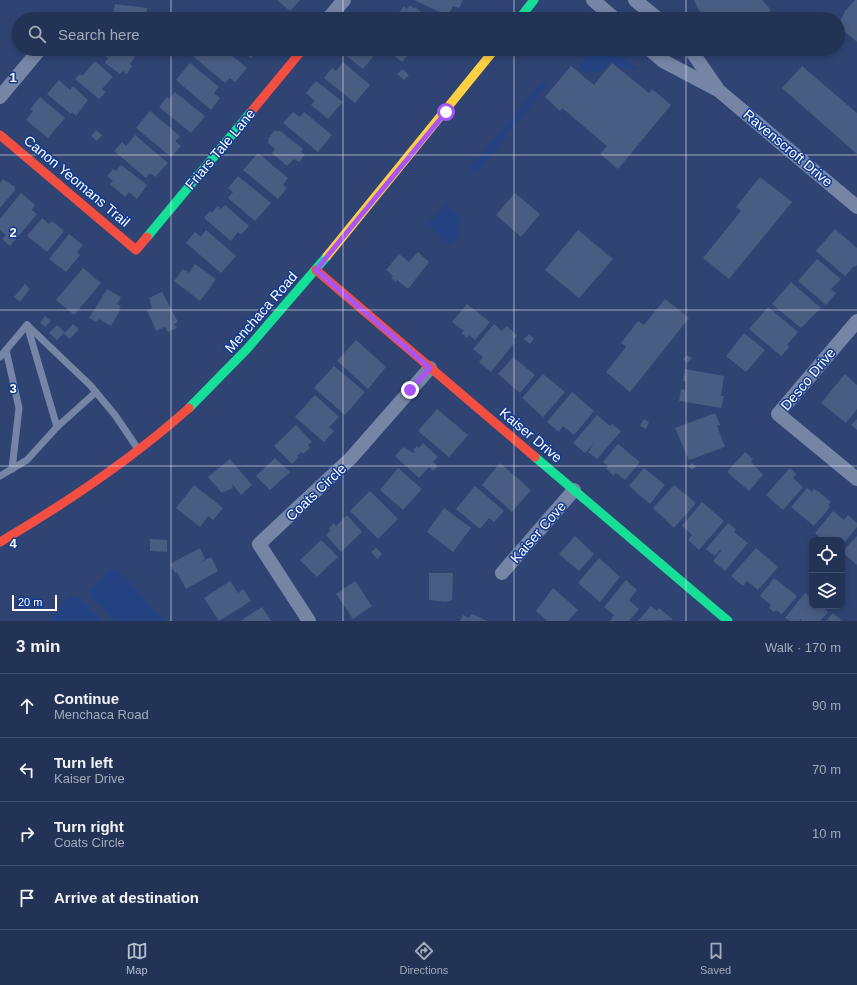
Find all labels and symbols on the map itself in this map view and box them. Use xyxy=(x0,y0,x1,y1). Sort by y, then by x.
text: 1 xyxy=(9,70,17,85)
route start xyxy=(437,103,455,121)
street label: Friars Tale Lane xyxy=(182,105,258,192)
street label: Ravenscroft Drive xyxy=(740,106,836,190)
street label: Canon Yeomans Trail xyxy=(21,132,133,230)
text: 2 xyxy=(9,225,17,240)
street label: Menchaca Road xyxy=(222,268,300,356)
street label: Desco Drive xyxy=(777,344,839,413)
text: 3 xyxy=(9,381,17,396)
route end xyxy=(401,381,419,399)
street label: Kaiser Drive xyxy=(497,404,566,466)
street label: Coats Circle xyxy=(283,460,349,524)
street label: Kaiser Cove xyxy=(507,498,569,566)
text: 4 xyxy=(9,536,17,551)
scale bar xyxy=(12,593,57,612)

